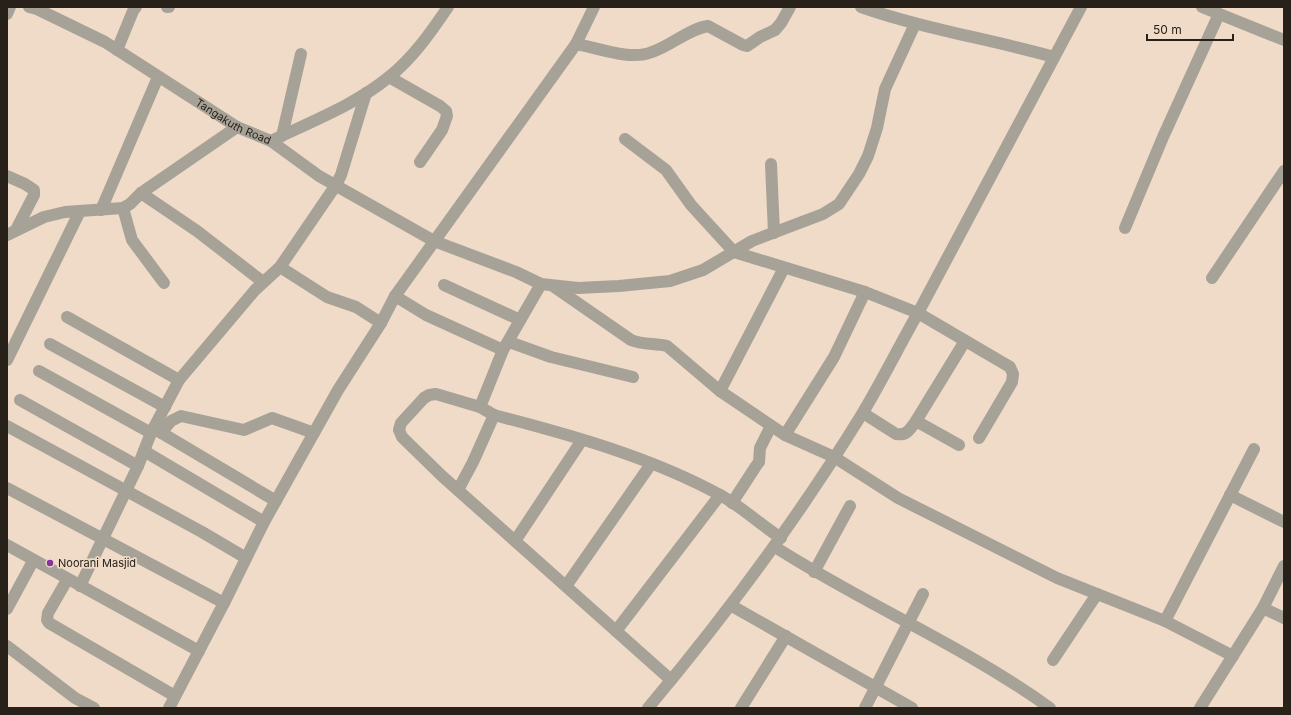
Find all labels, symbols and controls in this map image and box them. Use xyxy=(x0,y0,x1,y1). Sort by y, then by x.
scale bar xyxy=(1147,16,1233,42)
text: 50 m xyxy=(1153,22,1182,37)
street label: Tangakuth Road xyxy=(193,95,273,147)
place label: Noorani Masjid xyxy=(58,556,136,570)
marker: Noorani Masjid xyxy=(45,558,55,568)

